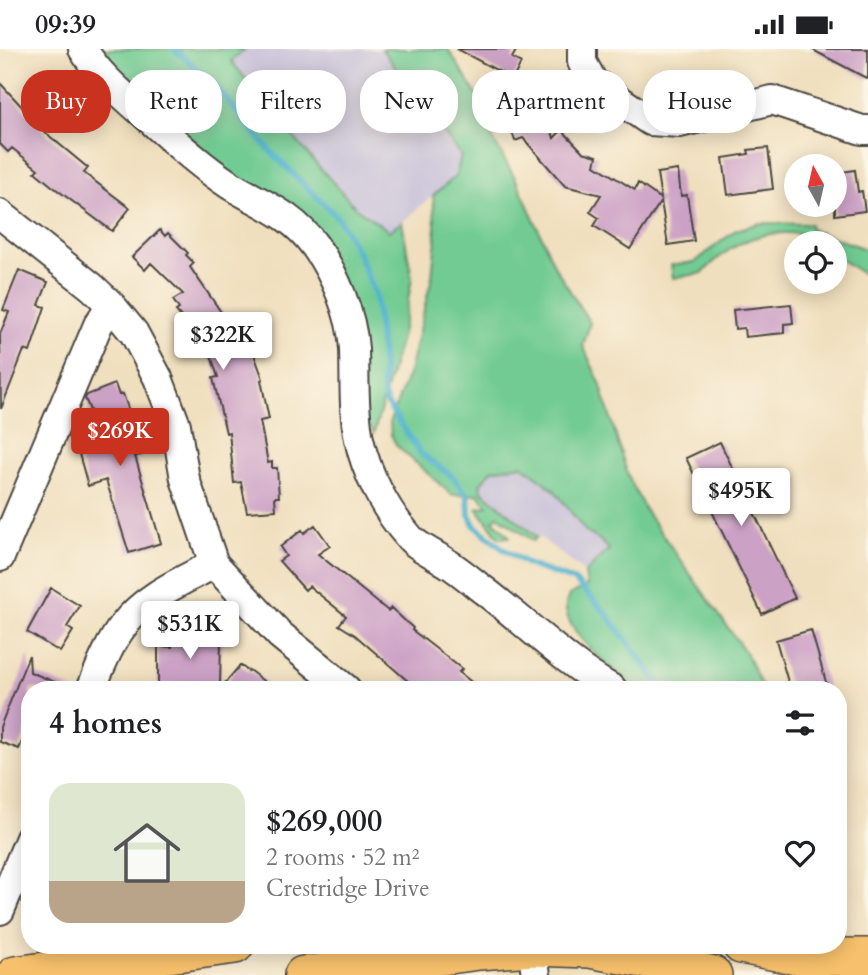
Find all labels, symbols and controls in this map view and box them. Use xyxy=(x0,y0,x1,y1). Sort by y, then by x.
text: 09:39 xyxy=(35,7,96,42)
chip: Buy xyxy=(21,70,111,133)
chip: Rent xyxy=(125,70,222,133)
chip: Filters xyxy=(236,70,346,133)
chip: New xyxy=(360,70,458,133)
chip: Apartment xyxy=(472,70,629,133)
chip: House xyxy=(643,70,756,133)
north arrow xyxy=(784,154,847,217)
map controls xyxy=(784,154,847,294)
button: locate xyxy=(784,231,847,294)
pin: $322K xyxy=(174,313,272,372)
text: $322K xyxy=(190,319,256,350)
pin: $269K xyxy=(71,409,169,468)
text: $269K xyxy=(87,415,153,446)
pin: $495K xyxy=(692,469,790,528)
text: $495K xyxy=(708,475,774,506)
pin: $531K xyxy=(141,601,239,661)
text: $531K xyxy=(157,608,223,639)
text: 4 homes xyxy=(49,703,162,744)
icon: filters xyxy=(781,704,819,742)
text: $269,000 xyxy=(266,801,382,842)
icon: home xyxy=(105,811,189,895)
icon: heart xyxy=(781,834,819,872)
text: 2 rooms · 52 m² xyxy=(266,842,419,873)
text: Crestridge Drive xyxy=(266,873,430,904)

